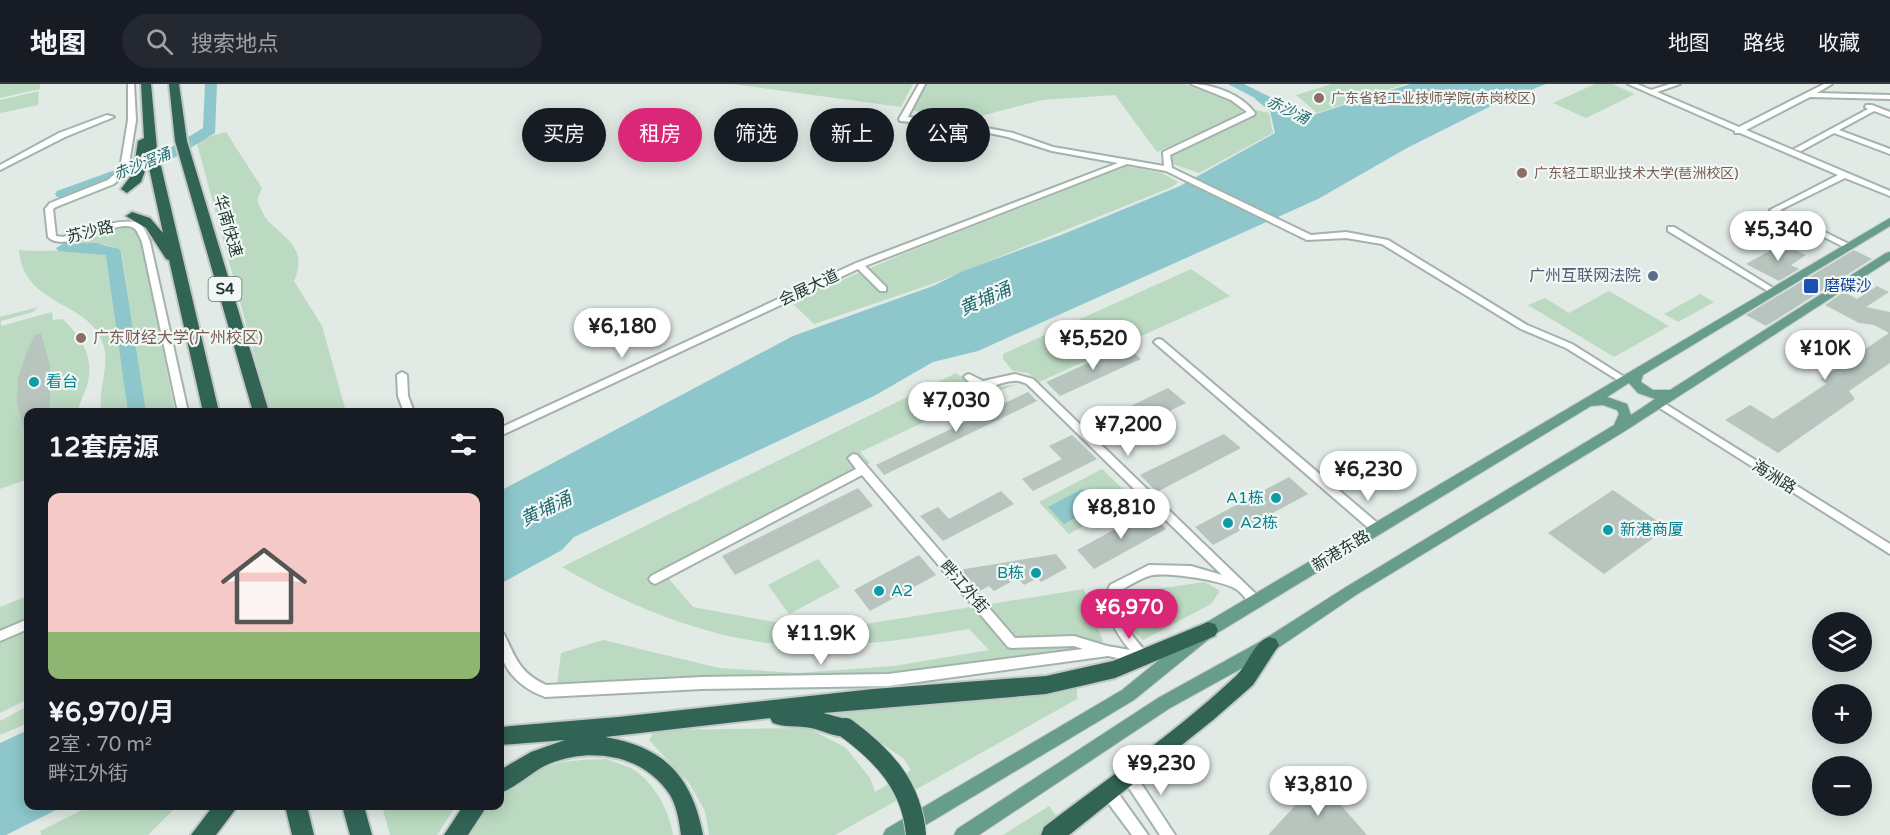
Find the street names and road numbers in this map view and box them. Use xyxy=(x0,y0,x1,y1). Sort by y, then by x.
street label: 华南快速 xyxy=(210,192,246,260)
street label: 苏沙路 xyxy=(64,216,116,248)
street label: 会展大道 xyxy=(776,265,842,311)
road number: S4 xyxy=(208,277,242,301)
street label: 海洲路 xyxy=(1748,456,1800,498)
street label: 新港东路 xyxy=(1308,526,1374,576)
street label: 畔江外街 xyxy=(935,556,993,618)

